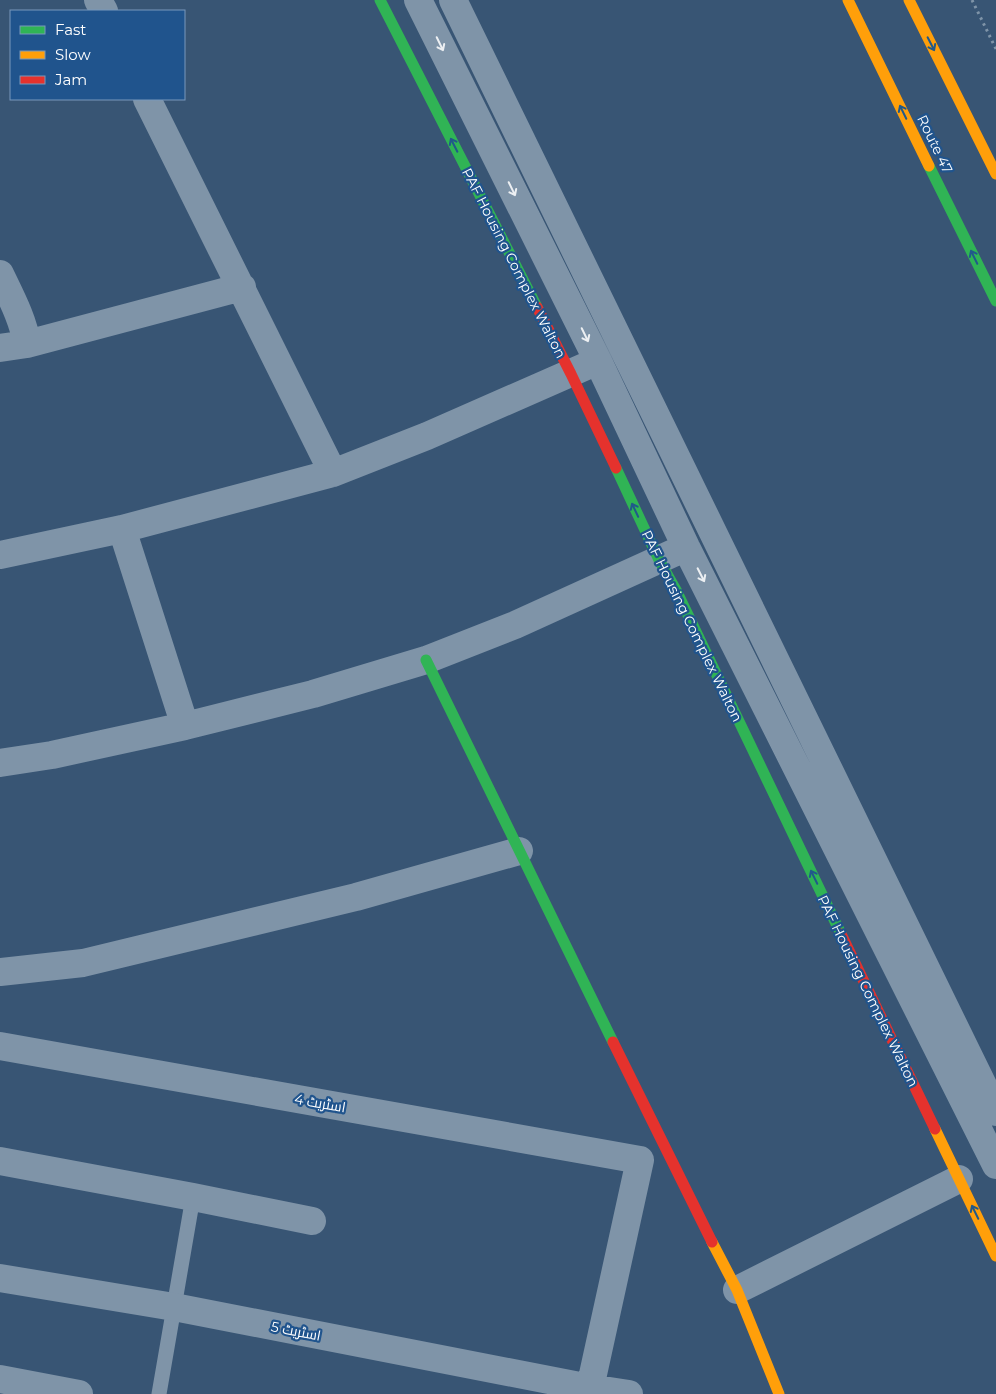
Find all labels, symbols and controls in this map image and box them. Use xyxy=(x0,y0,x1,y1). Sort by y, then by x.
legend xyxy=(10,10,185,100)
text: Fast xyxy=(55,20,86,39)
one-way arrow xyxy=(435,36,445,51)
one-way arrow xyxy=(926,36,936,51)
text: Slow xyxy=(55,45,91,64)
text: Jam xyxy=(54,70,87,89)
one-way arrow xyxy=(898,104,908,119)
street label: Route 47 xyxy=(913,112,957,176)
one-way arrow xyxy=(449,138,459,153)
street label: PAF Housing Complex Walton xyxy=(458,165,570,361)
one-way arrow xyxy=(508,181,517,196)
one-way arrow xyxy=(969,250,979,265)
one-way arrow xyxy=(580,327,590,342)
one-way arrow xyxy=(630,503,640,518)
street label: PAF Housing Complex Walton xyxy=(638,527,746,725)
one-way arrow xyxy=(697,567,706,582)
one-way arrow xyxy=(808,870,818,885)
street label: PAF Housing Complex Walton xyxy=(814,892,922,1090)
street label: اسٹریٹ 4 xyxy=(293,1090,347,1116)
one-way arrow xyxy=(970,1205,980,1220)
street label: اسٹریٹ 5 xyxy=(270,1317,322,1345)

